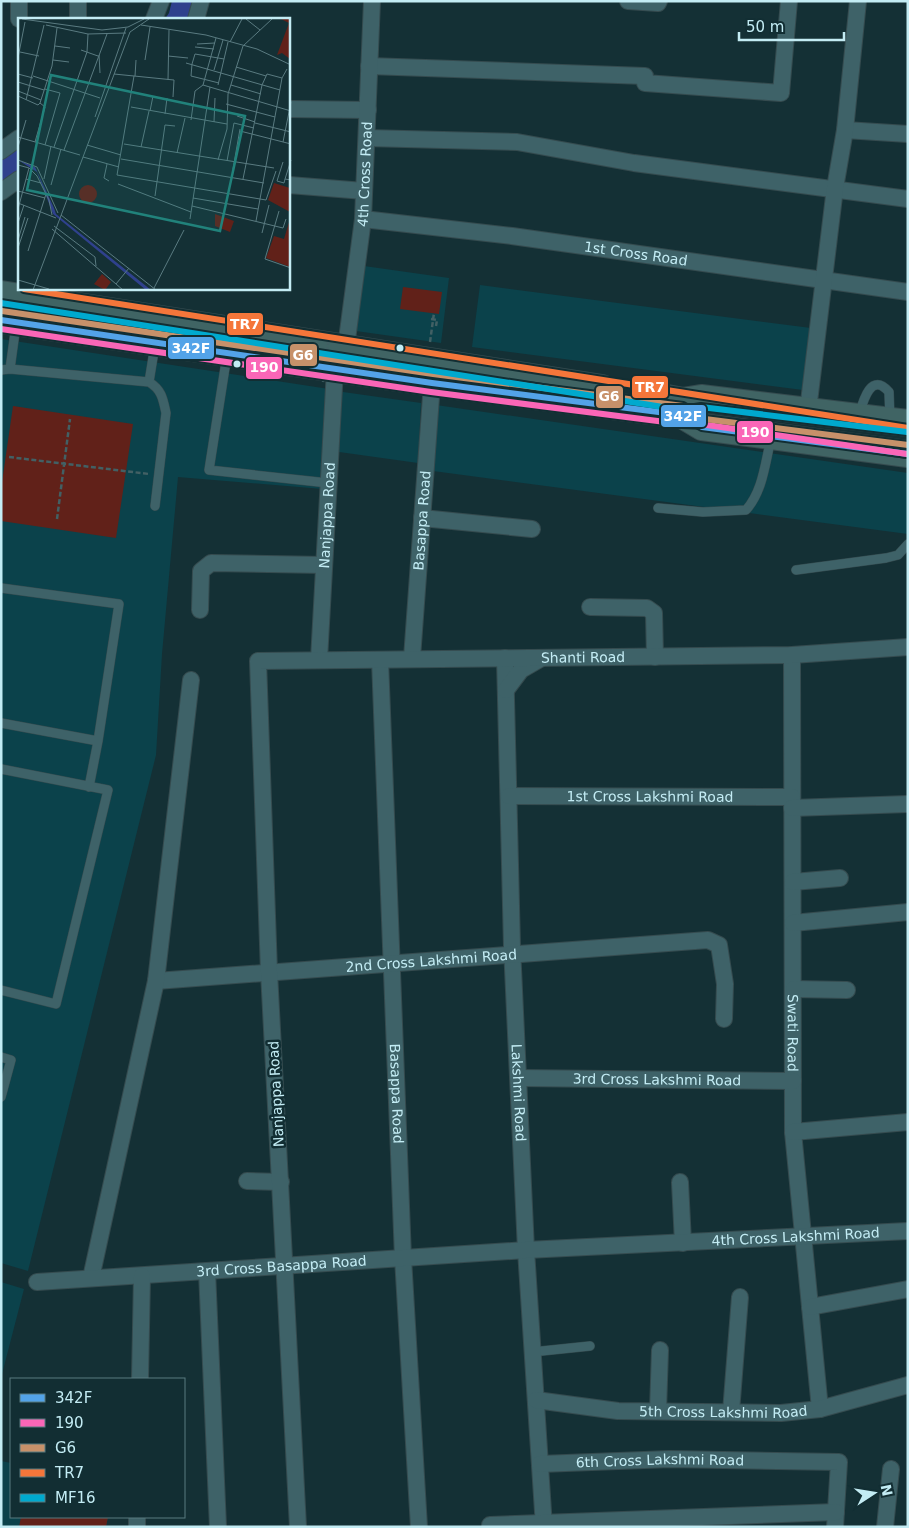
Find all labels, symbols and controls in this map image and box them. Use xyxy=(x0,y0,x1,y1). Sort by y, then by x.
scale bar xyxy=(739,10,844,42)
inset map xyxy=(18,18,290,290)
text: 50 m xyxy=(746,18,784,36)
street label: 4th Cross Road xyxy=(354,121,375,228)
street label: 1st Cross Road xyxy=(583,238,689,269)
line badge: TR7 xyxy=(226,312,264,336)
text: TR7 xyxy=(230,316,260,332)
line badge: 342F xyxy=(167,336,215,360)
text: 342F xyxy=(172,340,210,356)
line badge: G6 xyxy=(289,343,318,367)
unlabelled marker xyxy=(395,343,405,353)
text: G6 xyxy=(292,347,314,363)
line badge: 190 xyxy=(245,356,283,380)
unlabelled marker xyxy=(232,359,242,369)
text: 190 xyxy=(249,359,279,375)
line badge: TR7 xyxy=(631,375,669,399)
text: TR7 xyxy=(635,379,665,395)
line badge: G6 xyxy=(595,385,624,409)
text: G6 xyxy=(598,388,620,404)
line badge: 342F xyxy=(660,404,707,428)
text: 342F xyxy=(664,408,702,424)
line badge: 190 xyxy=(736,420,774,444)
text: 190 xyxy=(740,424,770,440)
street label: Nanjappa Road xyxy=(316,462,338,569)
street label: Basappa Road xyxy=(410,470,434,571)
street label: Shanti Road xyxy=(541,649,625,666)
street label: 1st Cross Lakshmi Road xyxy=(567,788,733,805)
street label: 2nd Cross Lakshmi Road xyxy=(345,946,518,975)
street label: Swati Road xyxy=(785,994,801,1072)
street label: Nanjappa Road xyxy=(265,1040,287,1148)
street label: Basappa Road xyxy=(387,1043,407,1144)
street label: Lakshmi Road xyxy=(508,1044,529,1142)
street label: 3rd Cross Lakshmi Road xyxy=(573,1071,741,1088)
street label: 4th Cross Lakshmi Road xyxy=(711,1224,880,1249)
street label: 3rd Cross Basappa Road xyxy=(196,1252,367,1280)
legend xyxy=(10,1378,185,1518)
text: 342F xyxy=(55,1389,92,1407)
street label: 5th Cross Lakshmi Road xyxy=(639,1402,808,1421)
text: 190 xyxy=(55,1414,84,1432)
text: G6 xyxy=(55,1439,76,1457)
street label: 6th Cross Lakshmi Road xyxy=(575,1451,744,1471)
text: TR7 xyxy=(54,1464,84,1482)
north arrow xyxy=(849,1468,899,1518)
text: N xyxy=(878,1483,896,1498)
text: MF16 xyxy=(55,1489,96,1507)

